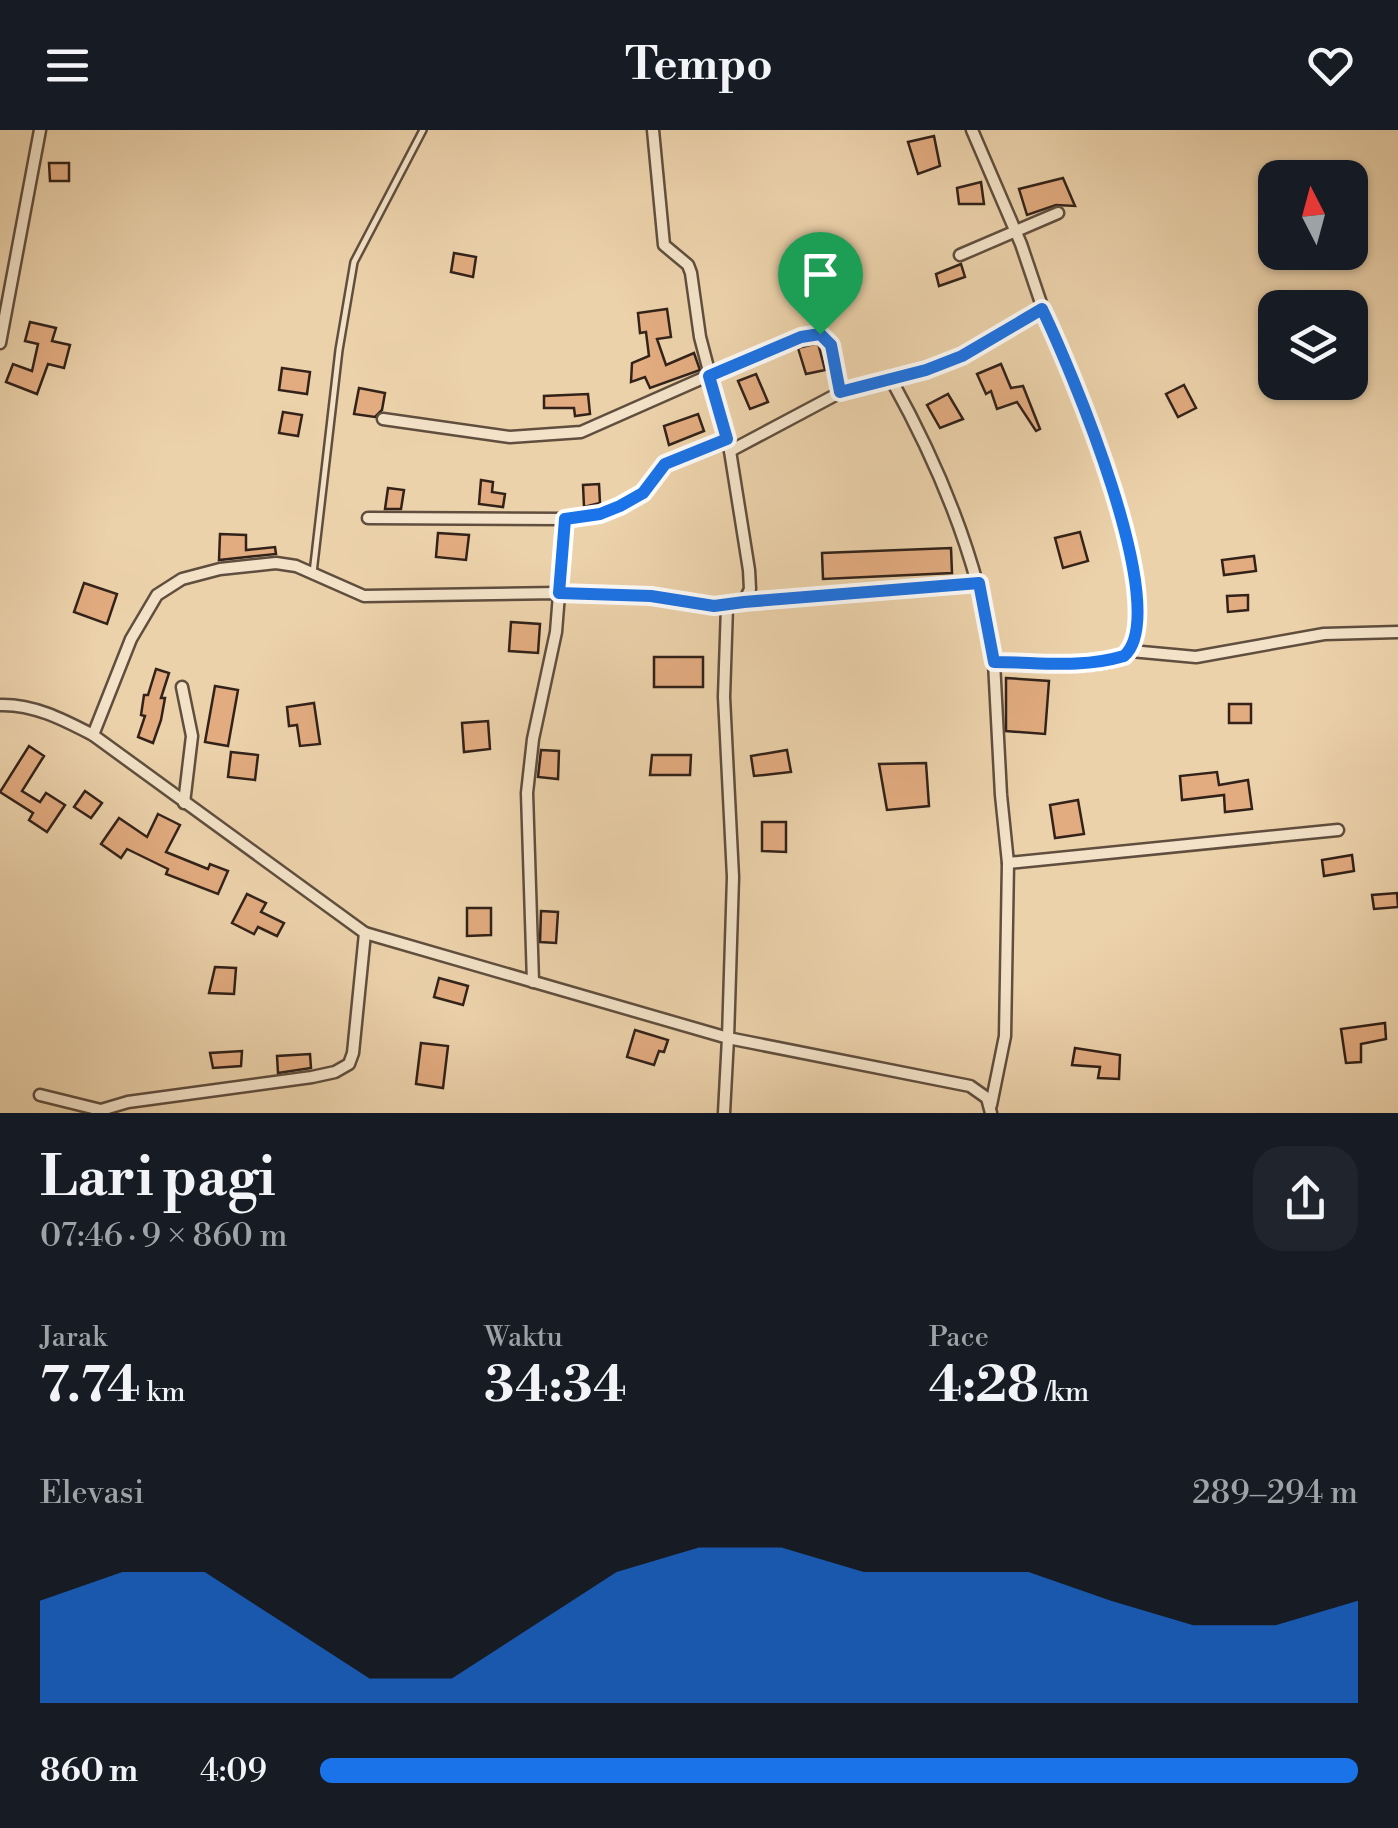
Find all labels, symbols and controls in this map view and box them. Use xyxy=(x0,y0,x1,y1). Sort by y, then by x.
text: Tempo xyxy=(625,37,773,94)
icon: menu xyxy=(40,38,95,93)
icon: heart xyxy=(1303,38,1358,93)
north arrow xyxy=(1258,160,1368,270)
map controls xyxy=(1258,160,1368,400)
pin xyxy=(778,232,863,335)
icon: arrive xyxy=(793,247,848,302)
button: layers xyxy=(1258,290,1368,400)
text: Lari pagi xyxy=(40,1144,276,1213)
button: share xyxy=(1253,1146,1358,1251)
text: 07:46 · 9 × 860 m xyxy=(40,1216,287,1256)
text: Jarak xyxy=(40,1320,107,1355)
text: Waktu xyxy=(484,1320,563,1355)
text: Pace xyxy=(929,1320,989,1355)
text: 7.74 xyxy=(40,1355,141,1417)
text: 34:34 xyxy=(484,1355,627,1417)
text: 4:28 xyxy=(929,1355,1039,1417)
text: km xyxy=(141,1375,186,1410)
text: /km xyxy=(1039,1375,1089,1410)
text: Elevasi xyxy=(40,1473,144,1513)
text: 289–294 m xyxy=(1192,1473,1358,1513)
text: 860 m xyxy=(40,1751,138,1791)
text: 4:09 xyxy=(200,1751,267,1791)

